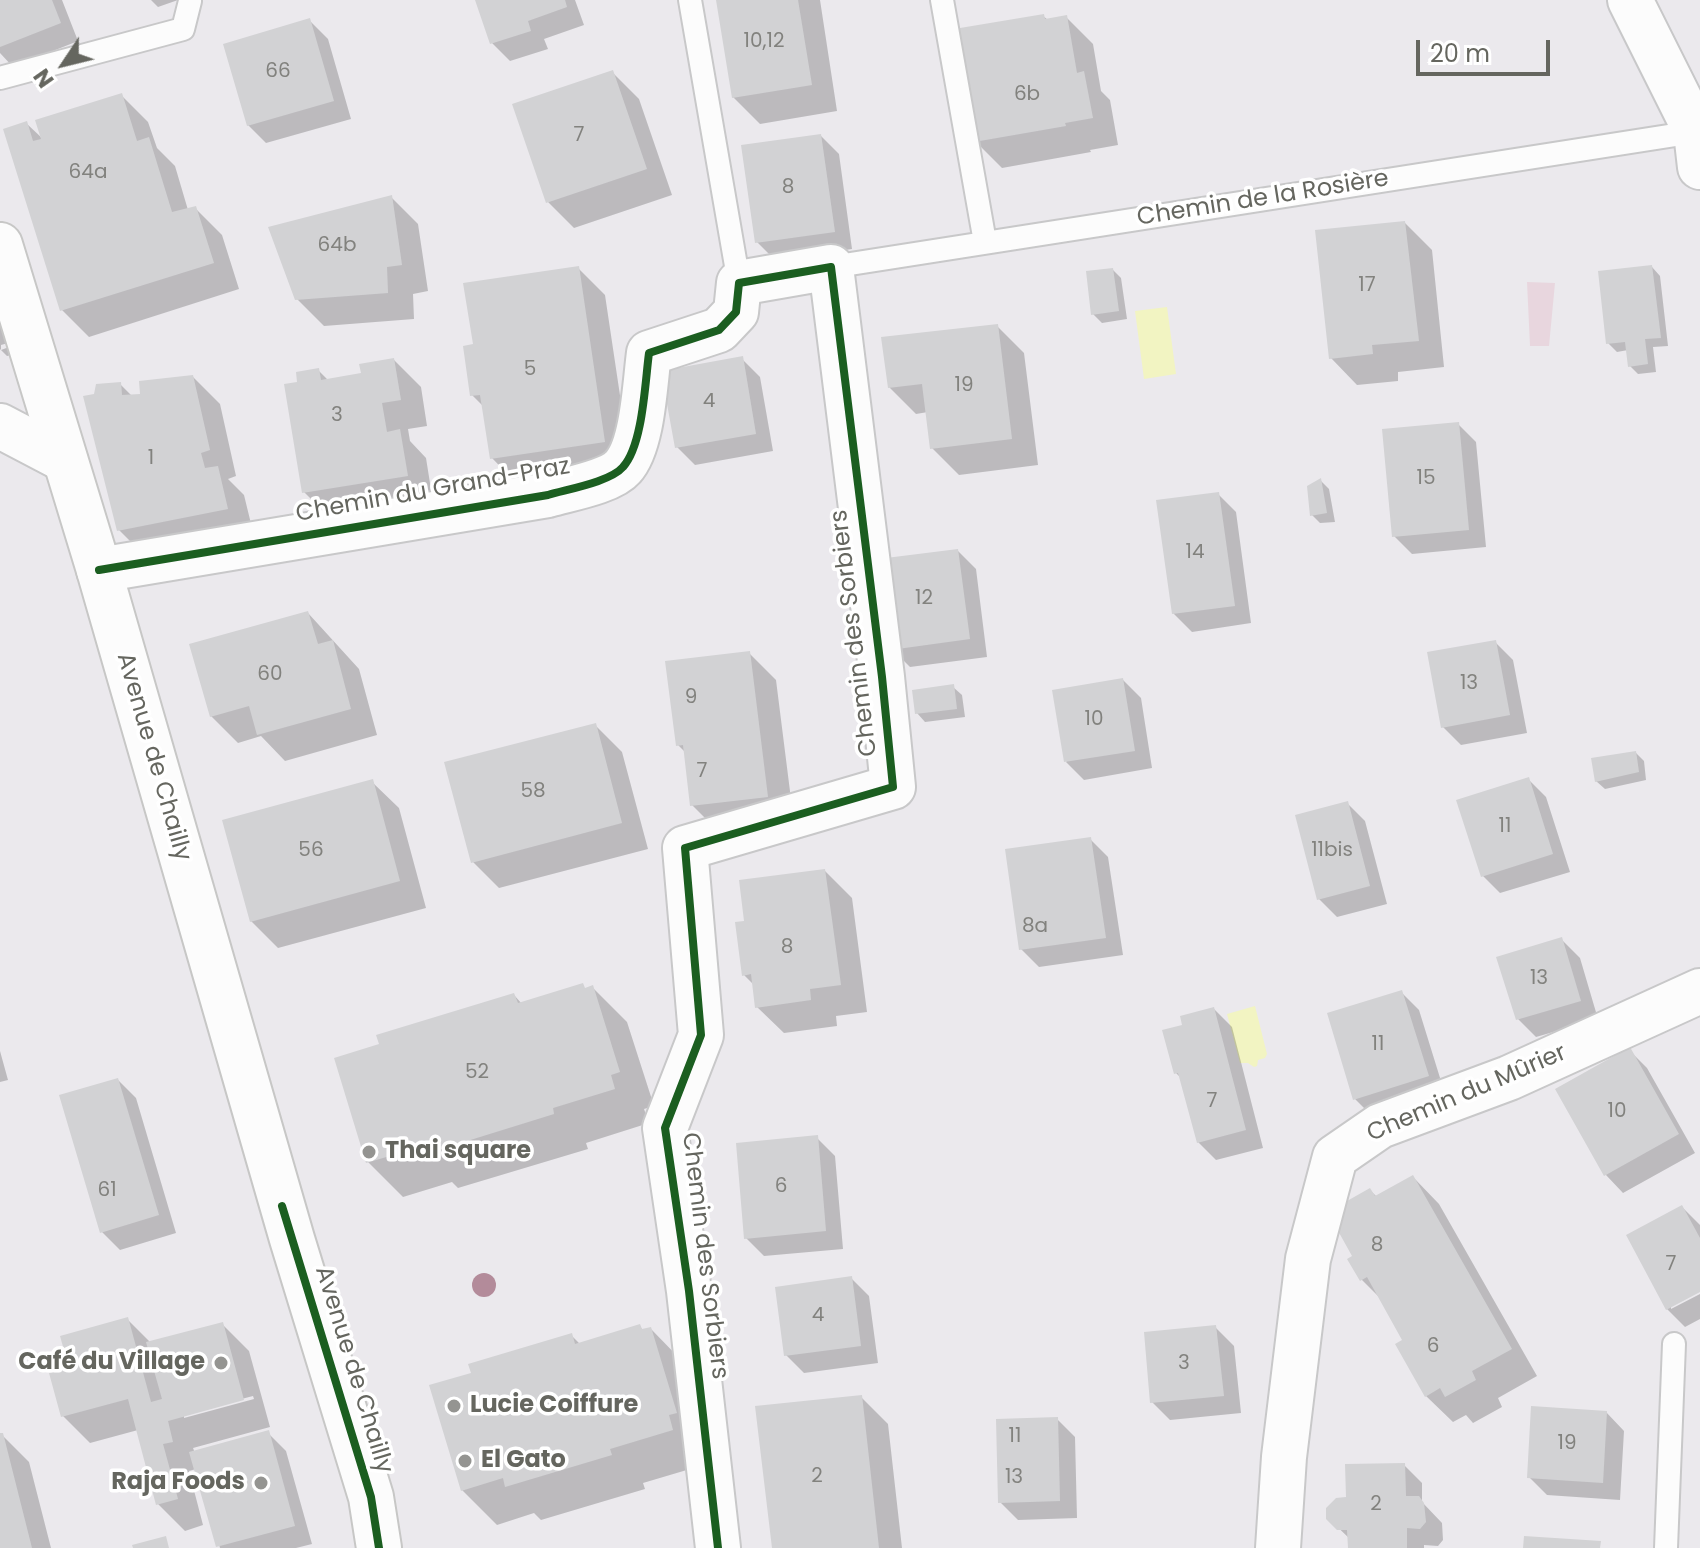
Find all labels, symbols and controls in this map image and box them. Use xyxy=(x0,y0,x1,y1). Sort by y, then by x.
north arrow xyxy=(24,24,104,104)
scale bar xyxy=(1420,24,1554,74)
house number: 10,12 xyxy=(744,30,784,54)
text: 20 m xyxy=(1430,37,1490,70)
house number: 66 xyxy=(265,60,291,84)
text: N xyxy=(26,62,61,94)
house number: 6b xyxy=(1014,83,1040,107)
house number: 7 xyxy=(574,124,584,148)
house number: 64a xyxy=(69,161,107,185)
street label: Chemin de la Rosière xyxy=(1135,165,1391,233)
house number: 8 xyxy=(782,176,794,200)
house number: 64b xyxy=(318,234,356,258)
house number: 17 xyxy=(1358,274,1376,298)
house number: 5 xyxy=(524,358,536,382)
house number: 19 xyxy=(955,374,973,398)
house number: 4 xyxy=(703,390,715,414)
house number: 3 xyxy=(331,404,343,428)
house number: 1 xyxy=(148,447,154,471)
street label: Chemin du Grand-Praz xyxy=(294,453,572,529)
house number: 15 xyxy=(1417,467,1435,491)
street label: Chemin des Sorbiers xyxy=(826,508,884,758)
house number: 14 xyxy=(1186,541,1204,565)
house number: 12 xyxy=(915,587,933,611)
street label: Avenue de Chailly xyxy=(109,650,197,864)
house number: 60 xyxy=(257,663,283,687)
house number: 13 xyxy=(1460,672,1478,696)
house number: 9 xyxy=(685,686,697,710)
house number: 10 xyxy=(1085,708,1103,732)
house number: 7 xyxy=(697,760,707,784)
house number: 58 xyxy=(520,780,546,804)
house number: 11 xyxy=(1499,815,1511,839)
house number: 56 xyxy=(298,839,324,863)
house number: 11bis xyxy=(1311,839,1353,863)
house number: 8a xyxy=(1022,915,1048,939)
house number: 8 xyxy=(781,936,793,960)
house number: 13 xyxy=(1530,967,1548,991)
house number: 11 xyxy=(1372,1033,1384,1057)
street label: Chemin du Mûrier xyxy=(1363,1039,1571,1149)
house number: 52 xyxy=(465,1061,489,1085)
house number: 7 xyxy=(1207,1090,1217,1114)
house number: 10 xyxy=(1608,1100,1626,1124)
street label: Chemin des Sorbiers xyxy=(675,1131,733,1381)
place label: Thai square xyxy=(385,1138,531,1166)
marker: Thai square xyxy=(360,1143,378,1161)
house number: 6 xyxy=(775,1175,787,1199)
house number: 61 xyxy=(97,1179,117,1203)
house number: 8 xyxy=(1371,1234,1383,1258)
house number: 7 xyxy=(1666,1253,1676,1277)
street label: Avenue de Chailly xyxy=(308,1263,398,1477)
house number: 4 xyxy=(812,1304,824,1328)
house number: 6 xyxy=(1427,1335,1439,1359)
place label: Café du Village xyxy=(18,1349,205,1377)
house number: 3 xyxy=(1178,1352,1190,1376)
marker: Café du Village xyxy=(212,1354,230,1372)
place label: Lucie Coiffure xyxy=(470,1392,638,1420)
marker: Lucie Coiffure xyxy=(445,1397,463,1415)
house number: 11 xyxy=(1009,1425,1021,1449)
house number: 19 xyxy=(1558,1432,1576,1456)
place label: El Gato xyxy=(481,1447,566,1475)
marker: El Gato xyxy=(456,1452,474,1470)
house number: 2 xyxy=(811,1465,823,1489)
house number: 13 xyxy=(1005,1466,1023,1490)
place label: Raja Foods xyxy=(111,1469,245,1497)
marker: Raja Foods xyxy=(252,1474,270,1492)
house number: 2 xyxy=(1370,1493,1382,1517)

